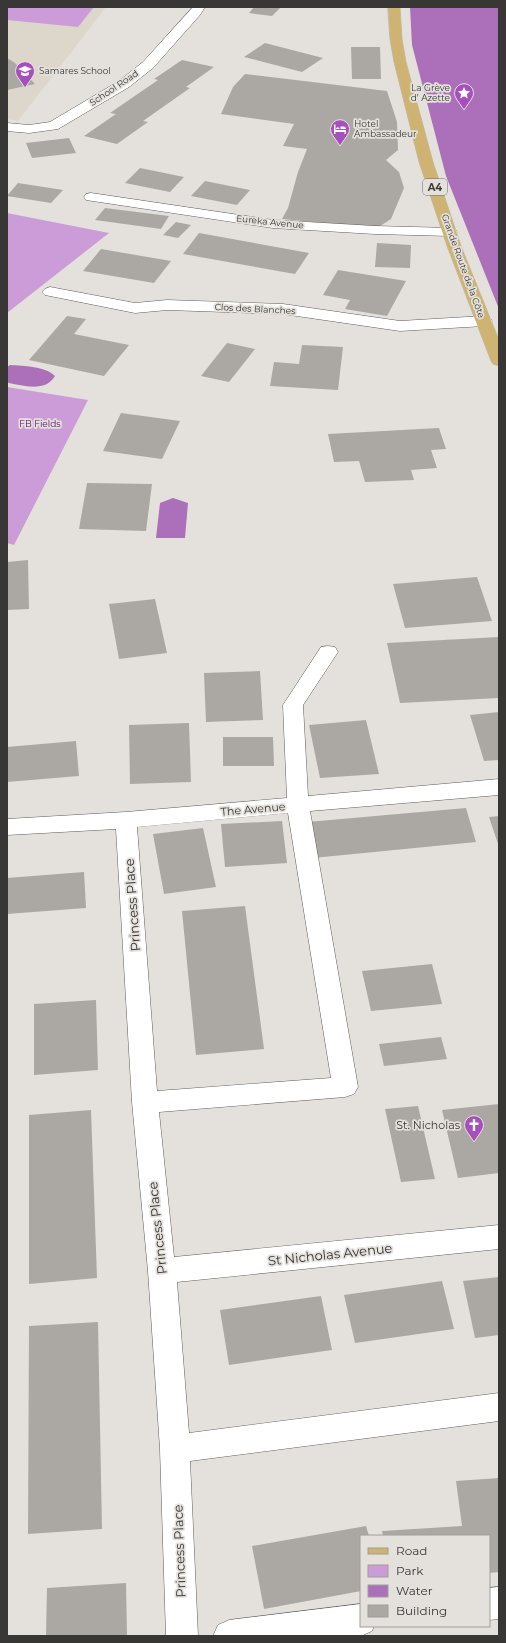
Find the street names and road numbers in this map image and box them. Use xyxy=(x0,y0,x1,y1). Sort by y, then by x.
street label: School Road xyxy=(87,67,140,108)
road number: A4 xyxy=(423,179,447,195)
street label: Eureka Avenue xyxy=(236,212,305,231)
street label: Grande Route de la Côte xyxy=(440,212,488,320)
street label: Clos des Blanches xyxy=(214,301,296,316)
street label: The Avenue xyxy=(220,799,286,819)
street label: Princess Place xyxy=(121,858,143,952)
street label: Princess Place xyxy=(144,1181,170,1275)
street label: St Nicholas Avenue xyxy=(267,1240,393,1268)
street label: Princess Place xyxy=(169,1504,189,1598)

